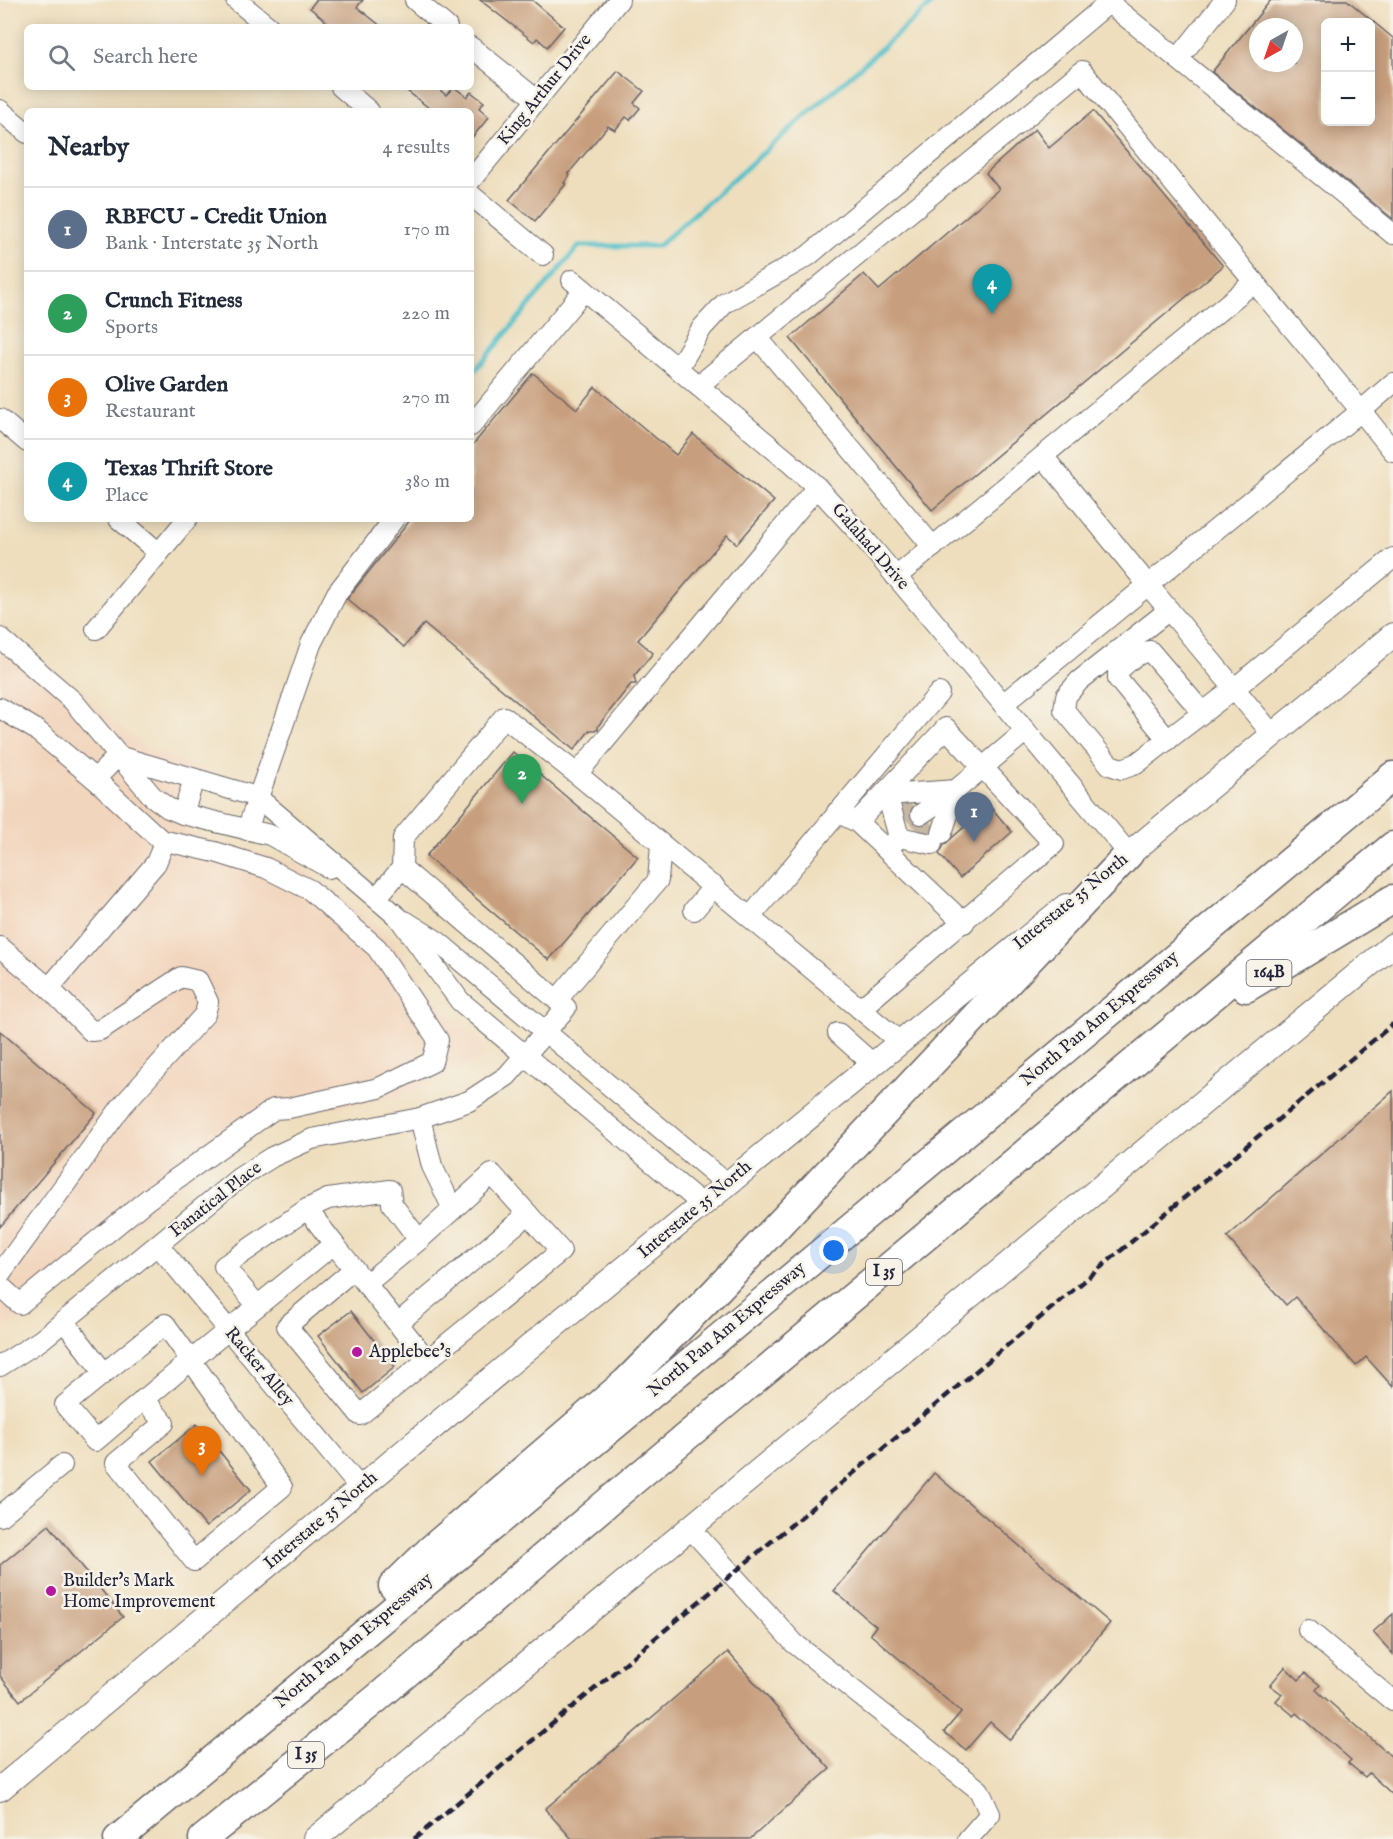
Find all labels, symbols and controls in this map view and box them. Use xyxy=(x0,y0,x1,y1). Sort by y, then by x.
north arrow xyxy=(1249,18,1303,72)
map controls xyxy=(1321,18,1375,126)
button: + xyxy=(1321,18,1375,72)
search box xyxy=(24,24,474,90)
street label: King Arthur Drive xyxy=(493,29,597,151)
icon: search xyxy=(45,41,78,74)
text: Search here xyxy=(93,43,198,71)
button: − xyxy=(1321,72,1375,126)
text: Nearby xyxy=(48,131,129,164)
text: 4 results xyxy=(383,135,450,160)
text: RBFCU - Credit Union xyxy=(105,203,327,231)
text: 1 xyxy=(64,217,71,242)
text: 170 m xyxy=(404,217,450,242)
text: Bank · Interstate 35 North xyxy=(105,231,318,256)
pin: 4 xyxy=(972,264,1012,314)
text: Crunch Fitness xyxy=(105,287,242,315)
text: 2 xyxy=(63,301,72,326)
text: 220 m xyxy=(402,301,450,326)
text: Sports xyxy=(105,315,158,340)
text: Olive Garden xyxy=(105,371,228,399)
text: 3 xyxy=(64,385,71,410)
text: 270 m xyxy=(402,385,450,410)
text: Restaurant xyxy=(105,399,196,424)
text: Texas Thrift Store xyxy=(105,455,273,483)
text: 4 xyxy=(63,469,72,494)
text: 380 m xyxy=(405,469,450,494)
text: Place xyxy=(105,483,148,508)
street label: Galahad Drive xyxy=(826,499,914,595)
pin: 2 xyxy=(502,754,542,804)
pin: 1 xyxy=(954,792,994,842)
street label: Interstate 35 North xyxy=(1009,848,1133,955)
street label: North Pan Am Expressway xyxy=(1016,946,1184,1092)
road number: 164B xyxy=(1246,960,1292,986)
street label: Interstate 35 North xyxy=(634,1156,757,1264)
street label: Fanatical Place xyxy=(165,1157,267,1243)
your location xyxy=(819,1236,848,1265)
street label: North Pan Am Expressway xyxy=(643,1257,811,1403)
road number: I 35 xyxy=(866,1259,902,1285)
street label: Racker Alley xyxy=(219,1323,299,1411)
place label: Applebee's xyxy=(368,1341,451,1364)
marker: Applebee's xyxy=(350,1345,364,1359)
pin: 3 xyxy=(182,1426,222,1476)
street label: Interstate 35 North xyxy=(260,1467,383,1575)
street label: North Pan Am Expressway xyxy=(270,1568,438,1714)
place label: Builder's Mark Home Improvement xyxy=(63,1570,215,1614)
marker: Builder's Mark Home Improvement xyxy=(44,1584,58,1598)
road number: I 35 xyxy=(288,1742,324,1768)

